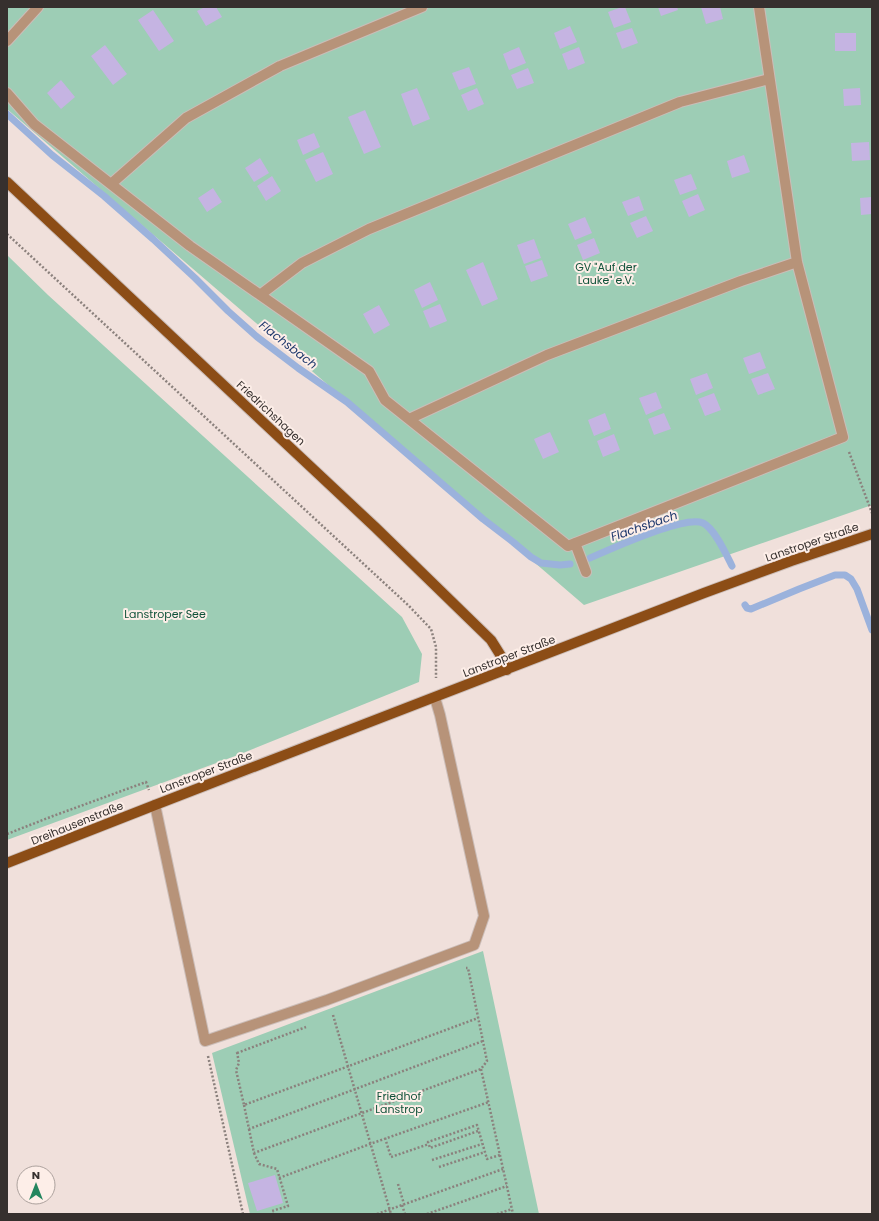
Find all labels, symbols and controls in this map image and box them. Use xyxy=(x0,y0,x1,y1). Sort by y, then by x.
park label: GV "Auf der Lauke" e.V. xyxy=(575,259,637,288)
water label: Flachsbach xyxy=(256,317,321,373)
street label: Friedrichshagen xyxy=(233,377,309,449)
water label: Flachsbach xyxy=(608,506,679,545)
street label: Lanstroper Straße xyxy=(763,518,861,565)
park label: Lanstroper See xyxy=(124,606,206,622)
street label: Lanstroper Straße xyxy=(461,631,558,681)
street label: Lanstroper Straße xyxy=(158,747,255,797)
street label: Dreihausenstraße xyxy=(29,797,126,849)
park label: Friedhof Lanstrop xyxy=(375,1088,423,1117)
north arrow xyxy=(16,1165,56,1205)
text: N xyxy=(32,1167,40,1183)

